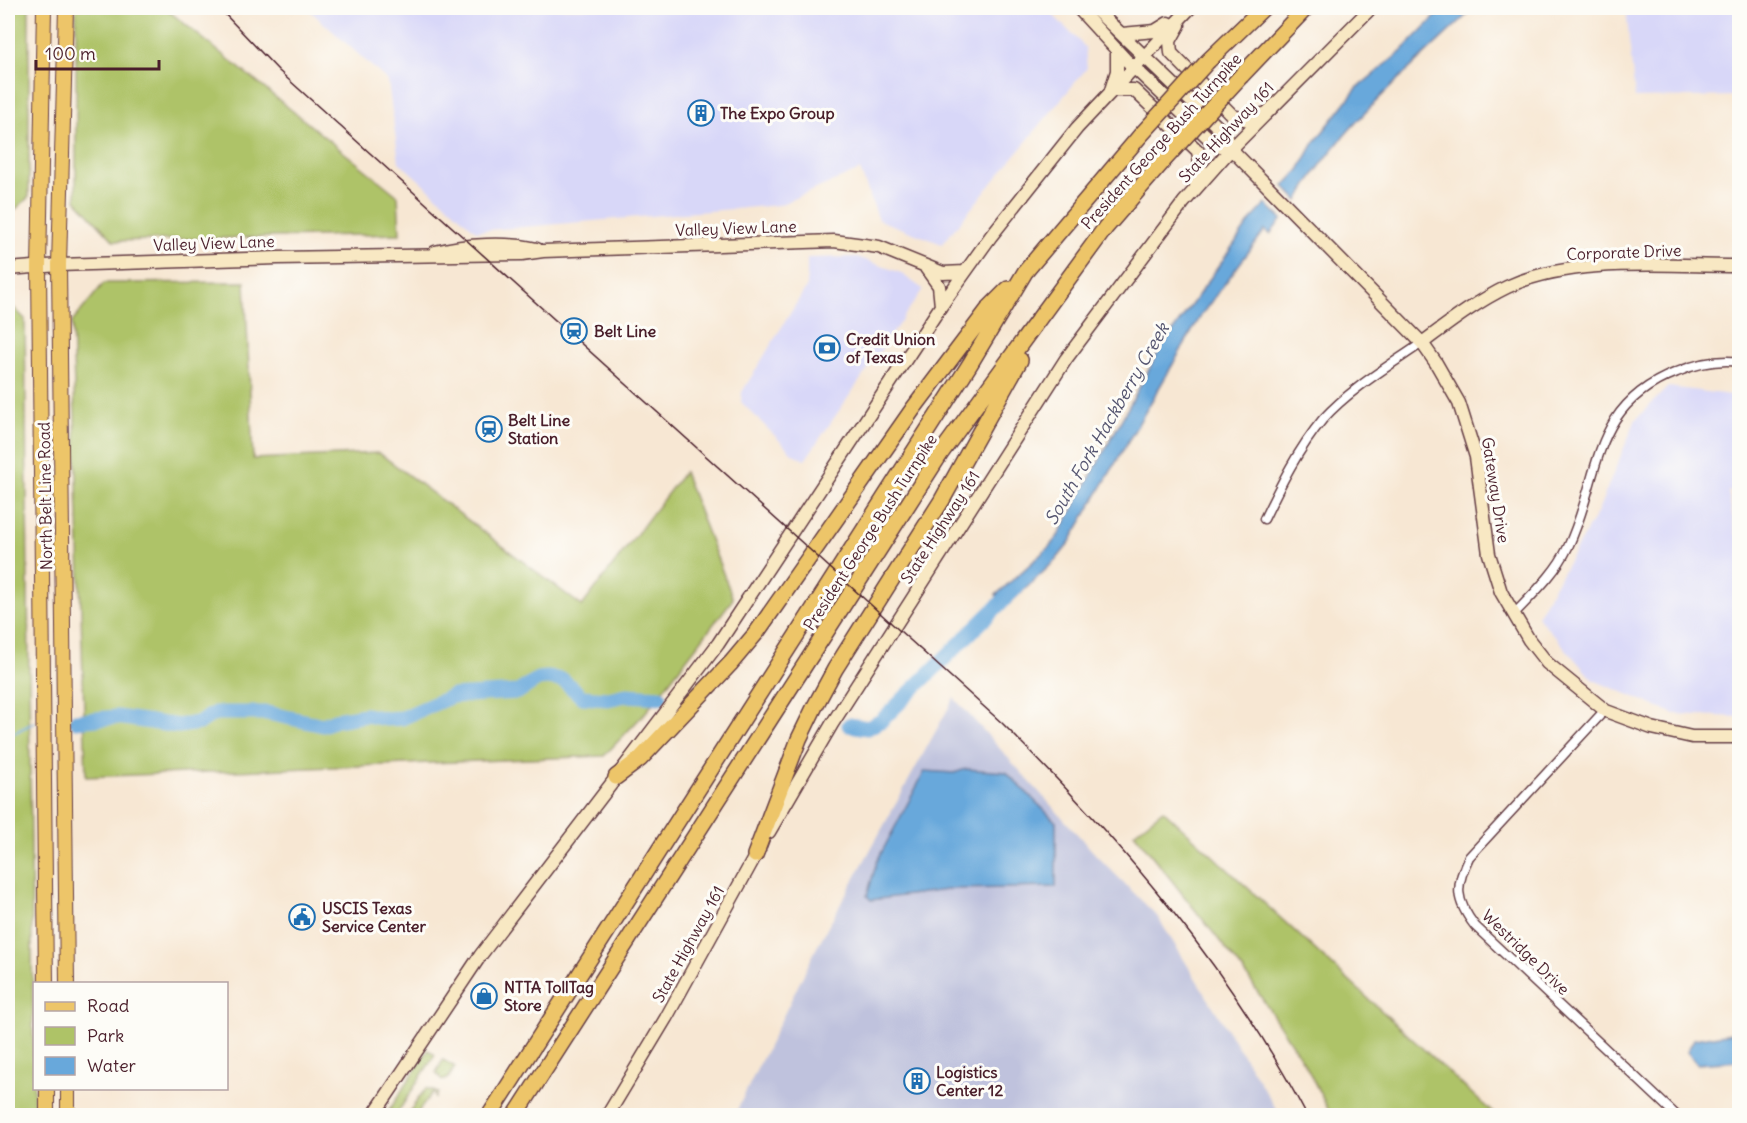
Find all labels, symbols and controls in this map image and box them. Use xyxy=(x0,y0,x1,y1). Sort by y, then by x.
scale bar xyxy=(36,33,159,71)
text: 100 m xyxy=(45,42,96,65)
street label: President George Bush Turnpike xyxy=(1077,49,1245,233)
street label: State Highway 161 xyxy=(1174,77,1278,187)
building icon: The Expo Group xyxy=(686,98,716,128)
place label: The Expo Group xyxy=(720,103,835,124)
street label: Valley View Lane xyxy=(675,216,797,240)
street label: Valley View Lane xyxy=(153,231,275,255)
street label: Corporate Drive xyxy=(1566,240,1682,264)
station icon: Belt Line xyxy=(559,316,589,346)
water label: South Fork Hackberry Creek xyxy=(1039,317,1175,529)
place label: Belt Line xyxy=(594,321,656,341)
place label: Credit Union of Texas xyxy=(846,329,935,367)
bank icon: Credit Union of Texas xyxy=(812,333,842,363)
place label: Belt Line Station xyxy=(508,410,570,448)
station icon: Belt Line Station xyxy=(474,414,504,444)
street label: North Belt Line Road xyxy=(34,422,56,570)
street label: President George Bush Turnpike xyxy=(799,430,941,634)
street label: Gateway Drive xyxy=(1478,436,1514,544)
street label: State Highway 161 xyxy=(896,467,984,587)
street label: State Highway 161 xyxy=(648,882,728,1006)
place label: USCIS Texas Service Center xyxy=(322,898,426,936)
public building icon: USCIS Texas Service Center xyxy=(287,902,317,932)
street label: Westridge Drive xyxy=(1478,905,1574,999)
place label: NTTA TollTag Store xyxy=(504,977,594,1015)
shop icon: NTTA TollTag Store xyxy=(469,981,499,1011)
legend xyxy=(33,982,228,1090)
text: Road xyxy=(87,994,130,1017)
text: Park xyxy=(87,1024,124,1047)
text: Water xyxy=(87,1054,137,1077)
place label: Logistics Center 12 xyxy=(936,1062,1003,1100)
building icon: Logistics Center 12 xyxy=(902,1066,932,1096)

